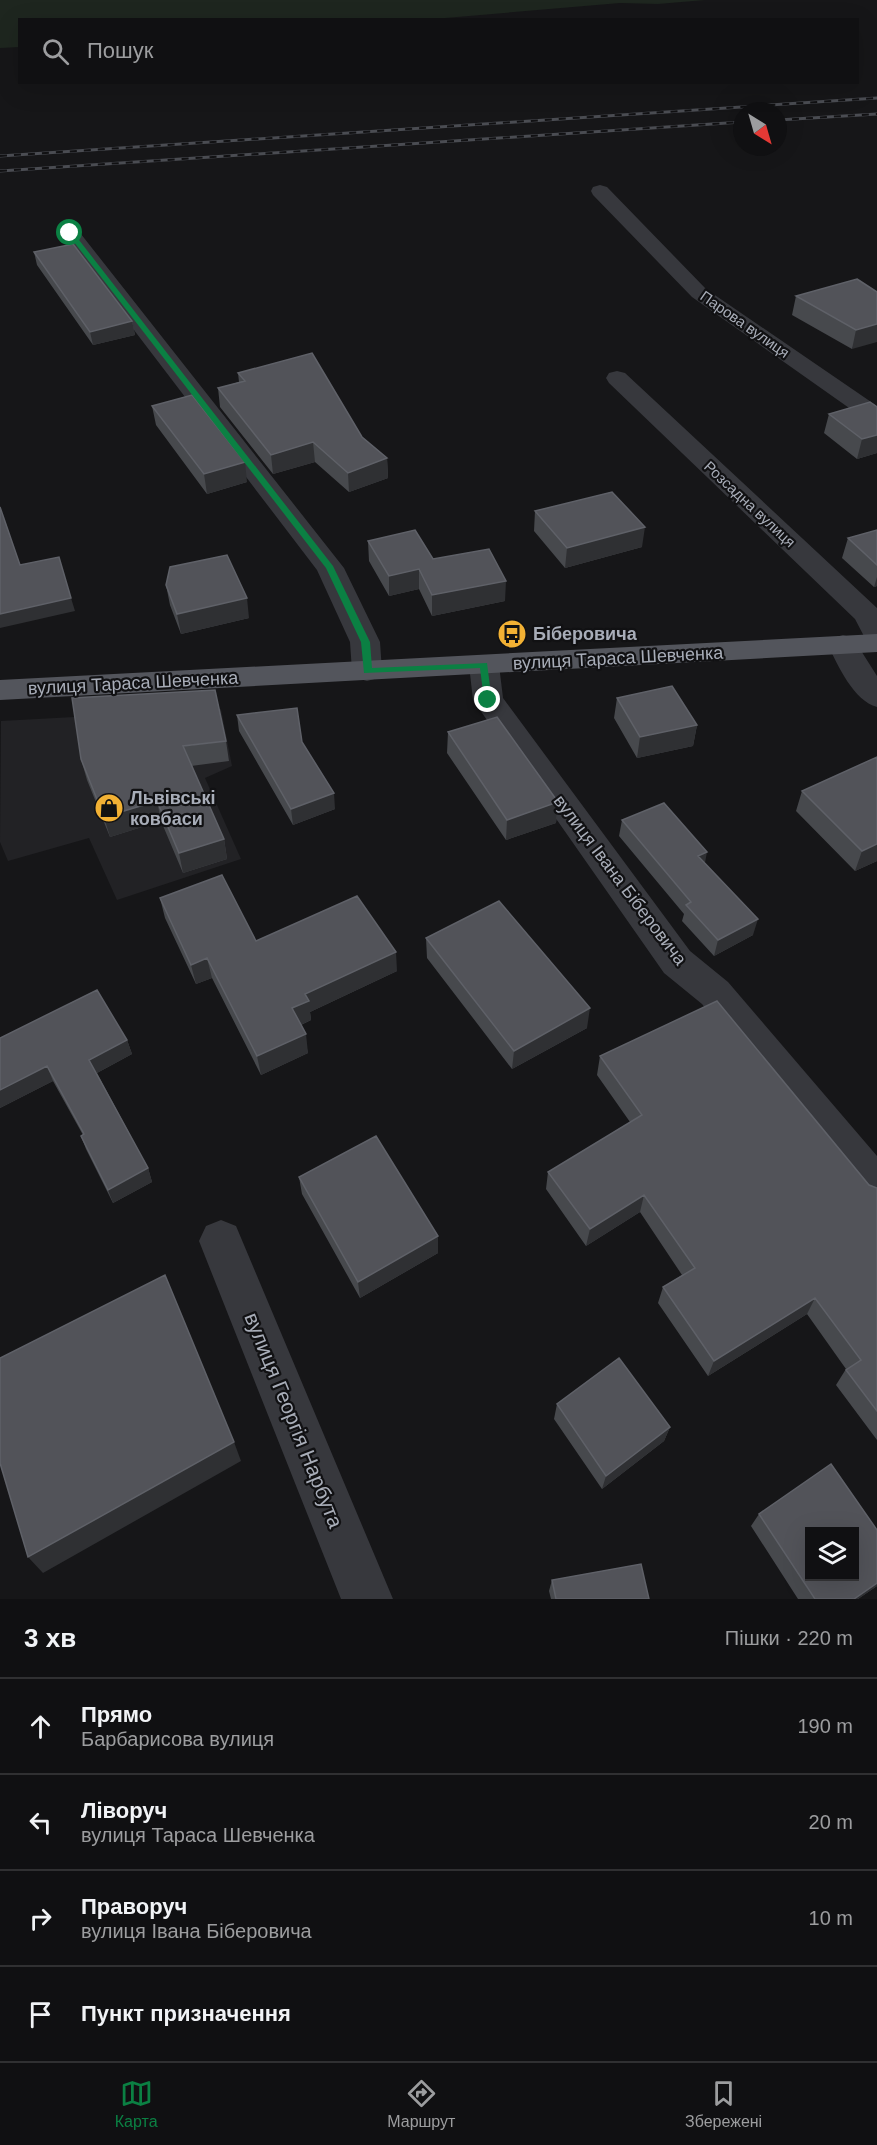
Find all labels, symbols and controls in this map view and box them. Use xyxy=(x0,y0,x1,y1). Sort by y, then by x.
search box xyxy=(18,18,859,84)
icon: search xyxy=(39,35,72,68)
text: Пошук xyxy=(87,38,153,63)
north arrow xyxy=(733,102,787,156)
route start xyxy=(56,219,82,245)
street label: Парова вулиця xyxy=(697,287,793,361)
street label: Розсадна вулиця xyxy=(701,457,799,551)
bus stop icon: Біберовича xyxy=(496,618,528,650)
place label: Біберовича xyxy=(533,624,638,644)
street label: вулиця Тараса Шевченка xyxy=(512,642,725,673)
street label: вулиця Тараса Шевченка xyxy=(27,667,240,698)
route end xyxy=(474,686,500,712)
place label: Львівські ковбаси xyxy=(130,788,215,829)
street label: вулиця Івана Біберовича xyxy=(550,791,691,970)
shop icon: Львівські ковбаси xyxy=(93,792,125,824)
street label: вулиця Георгія Нарбута xyxy=(240,1309,348,1531)
map controls xyxy=(805,1527,859,1581)
button: layers xyxy=(805,1527,859,1581)
text: 3 хв xyxy=(24,1623,76,1653)
text: Пішки · 220 m xyxy=(725,1627,853,1649)
text: Прямо xyxy=(81,1702,152,1727)
icon: ahead xyxy=(24,1710,57,1743)
text: 190 m xyxy=(797,1715,853,1737)
text: Барбарисова вулиця xyxy=(81,1728,274,1750)
text: Ліворуч xyxy=(81,1798,167,1823)
icon: left xyxy=(24,1806,57,1839)
text: 20 m xyxy=(809,1811,853,1833)
text: вулиця Тараса Шевченка xyxy=(81,1824,315,1846)
text: Праворуч xyxy=(81,1894,187,1919)
icon: right xyxy=(24,1902,57,1935)
text: 10 m xyxy=(809,1907,853,1929)
text: вулиця Івана Біберовича xyxy=(81,1920,312,1942)
icon: arrive xyxy=(24,1998,57,2031)
text: Пункт призначення xyxy=(81,2001,291,2026)
tab: Карта xyxy=(115,2077,158,2131)
tab: Маршрут xyxy=(387,2077,455,2131)
tab: Збережені xyxy=(685,2077,762,2131)

